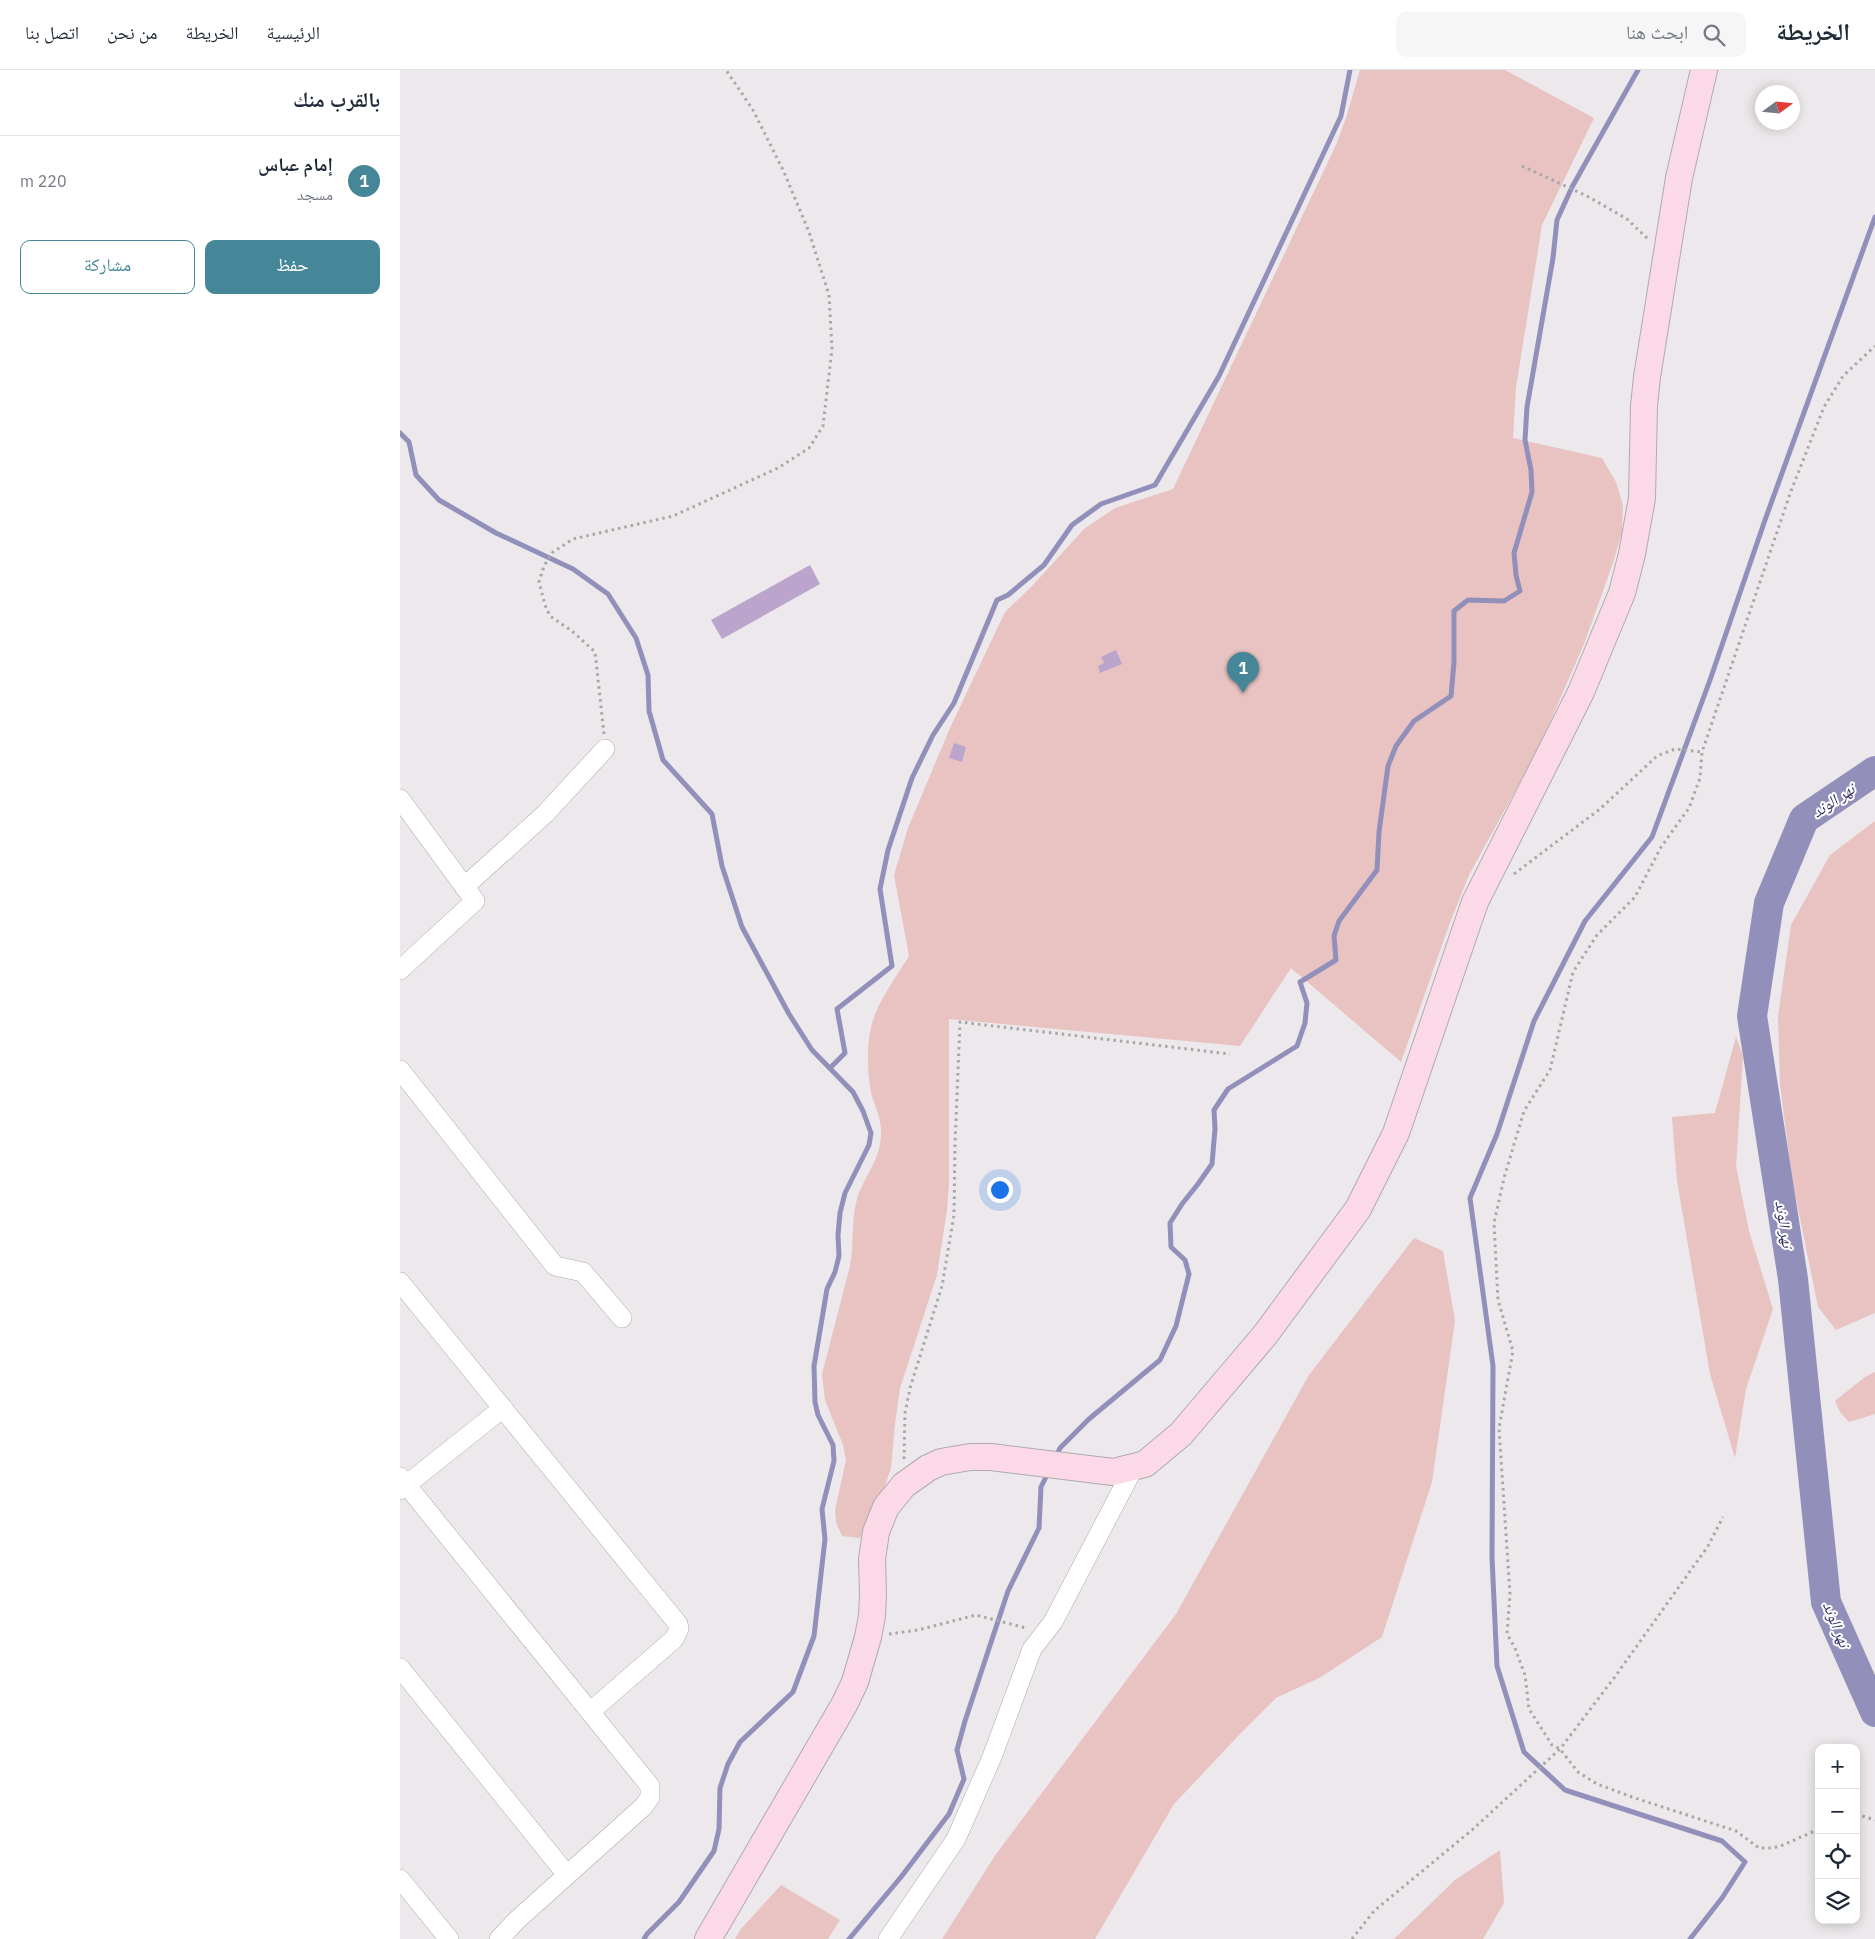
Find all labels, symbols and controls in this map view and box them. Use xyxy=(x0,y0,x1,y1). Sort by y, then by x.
search box xyxy=(1396,12,1746,57)
text: الخريطة xyxy=(1776,15,1850,47)
text: ابحث هنا xyxy=(1626,20,1688,44)
text: اتصل بنا xyxy=(25,21,79,44)
text: من نحن xyxy=(107,21,158,44)
text: الخريطة xyxy=(186,21,239,44)
text: الرئيسية xyxy=(267,21,320,44)
icon: search xyxy=(1700,21,1728,49)
text: بالقرب منك xyxy=(293,85,380,113)
north arrow xyxy=(1755,85,1800,130)
text: إمام عباس xyxy=(258,152,333,176)
text: 220 m xyxy=(20,171,67,191)
text: 1 xyxy=(359,171,369,191)
text: مسجد xyxy=(297,184,333,204)
button: مشاركة xyxy=(20,240,195,294)
button: حفظ xyxy=(205,240,380,294)
pin: 1 xyxy=(1227,652,1259,693)
water label: نهر الوند xyxy=(1808,777,1860,822)
your location xyxy=(987,1177,1013,1203)
water label: نهر الوند xyxy=(1771,1199,1799,1252)
water label: نهر الوند xyxy=(1819,1598,1856,1652)
map controls xyxy=(1815,1744,1860,1924)
button: + xyxy=(1815,1744,1860,1789)
button: − xyxy=(1815,1789,1860,1834)
button: locate xyxy=(1815,1834,1860,1879)
button: layers xyxy=(1815,1879,1860,1924)

